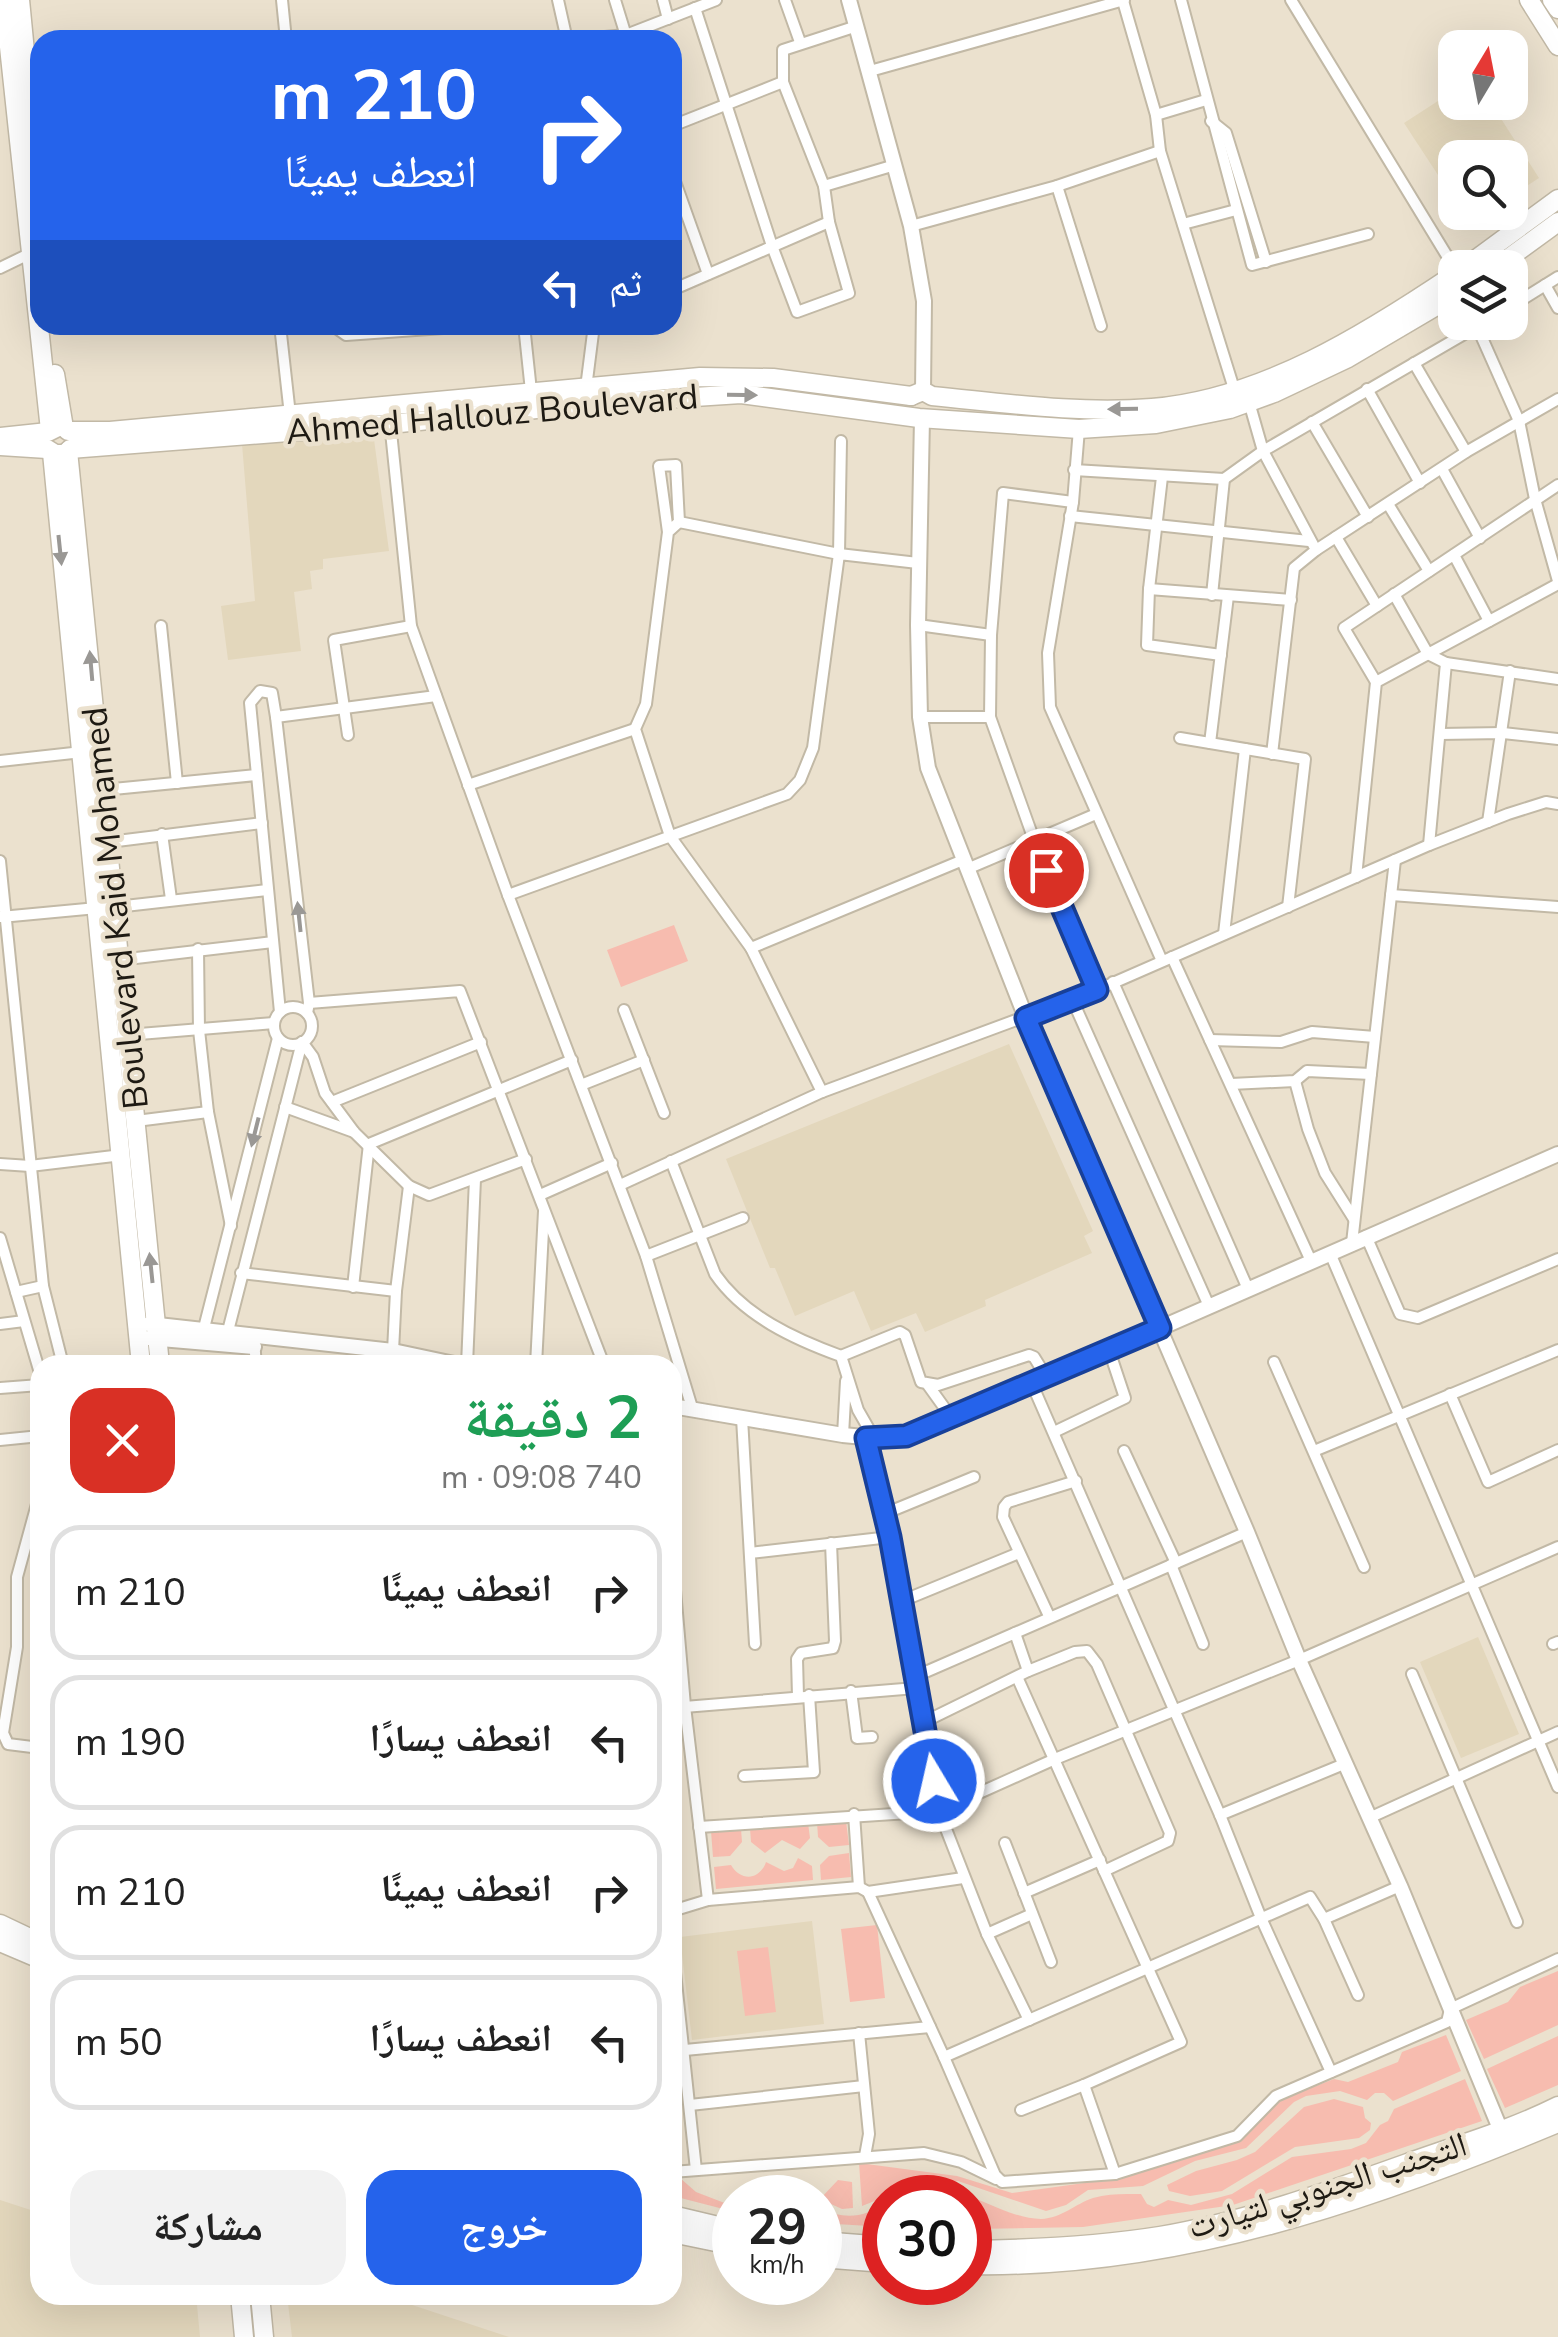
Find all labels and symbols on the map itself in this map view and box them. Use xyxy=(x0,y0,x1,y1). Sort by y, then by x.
north arrow xyxy=(1438,30,1528,120)
street label: Ahmed Hallouz Boulevard xyxy=(284,373,700,456)
one-way arrow xyxy=(727,387,759,403)
one-way arrow xyxy=(1107,401,1139,417)
one-way arrow xyxy=(52,535,68,566)
one-way arrow xyxy=(83,650,99,681)
street label: Boulevard Kaid Mohamed xyxy=(71,705,160,1111)
pin xyxy=(1004,828,1089,913)
one-way arrow xyxy=(291,900,307,932)
one-way arrow xyxy=(247,1117,262,1148)
one-way arrow xyxy=(143,1252,159,1283)
position arrow xyxy=(882,1729,986,1833)
street label: التجنب الجنوبي لتيارت xyxy=(1182,2121,1474,2254)
speed limit sign: 30 xyxy=(862,2175,992,2305)

